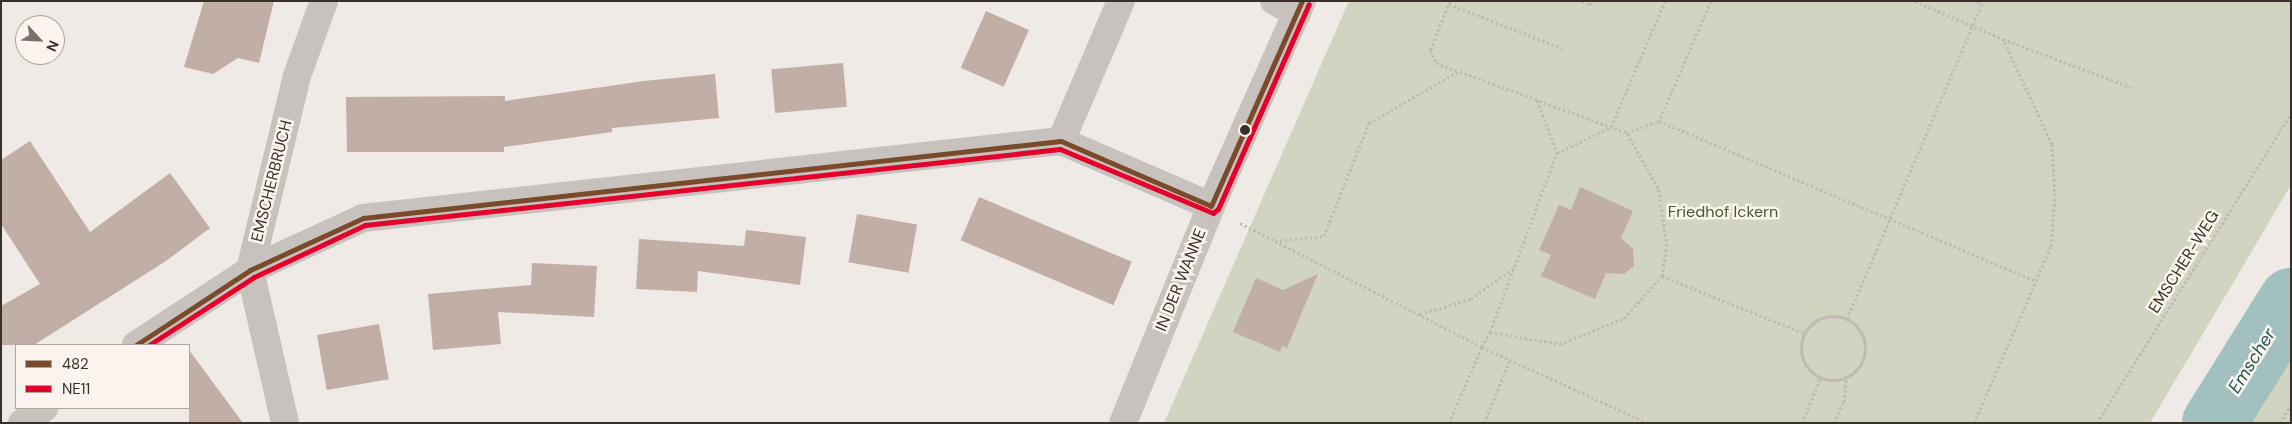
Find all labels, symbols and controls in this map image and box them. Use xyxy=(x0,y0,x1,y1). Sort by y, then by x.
north arrow xyxy=(15,15,65,65)
text: N xyxy=(42,37,63,54)
street label: EMSCHERBRUCH xyxy=(248,118,296,244)
unlabelled marker xyxy=(1240,125,1250,135)
park label: Friedhof Ickern xyxy=(1668,202,1778,222)
street label: EMSCHER-WEG xyxy=(2145,207,2223,317)
street label: IN DER WANNE xyxy=(1152,226,1210,334)
water label: Emscher xyxy=(2224,325,2280,397)
legend xyxy=(15,344,190,409)
text: 482 xyxy=(62,354,89,374)
text: NE11 xyxy=(62,379,90,399)

